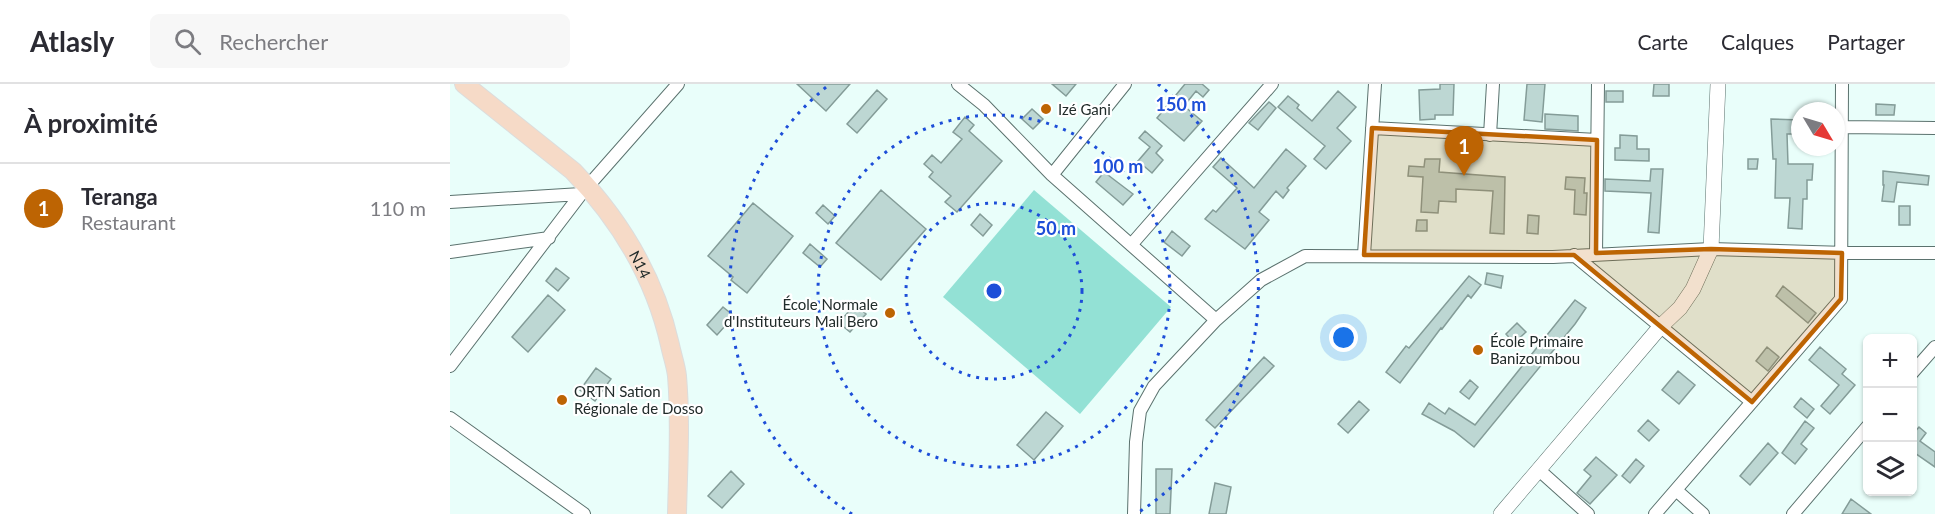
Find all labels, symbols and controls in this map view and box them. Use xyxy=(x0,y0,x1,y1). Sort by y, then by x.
search box xyxy=(150,14,570,68)
text: Atlasly xyxy=(30,24,114,58)
icon: search xyxy=(171,25,204,58)
text: Rechercher xyxy=(219,28,328,55)
text: Carte xyxy=(1637,29,1688,54)
text: Calques xyxy=(1721,29,1794,54)
text: Partager xyxy=(1827,29,1905,54)
text: 150 m xyxy=(1156,93,1206,115)
place label: Izé Gani xyxy=(1058,100,1111,118)
marker: Izé Gani xyxy=(1039,102,1053,116)
north arrow xyxy=(1791,102,1845,156)
text: À proximité xyxy=(24,107,158,139)
pin: 1 xyxy=(1444,126,1484,176)
text: 100 m xyxy=(1093,155,1143,177)
text: Teranga xyxy=(81,183,158,210)
text: 1 xyxy=(38,196,49,220)
text: 110 m xyxy=(370,196,426,220)
text: Restaurant xyxy=(81,210,176,234)
text: 50 m xyxy=(1036,217,1076,239)
street label: N14 xyxy=(626,247,655,281)
centre of rings xyxy=(984,281,1004,301)
place label: École Normale d'Instituteurs Mali Bero xyxy=(724,295,878,330)
marker: École Normale d'Instituteurs Mali Bero xyxy=(883,306,897,320)
your location xyxy=(1329,323,1358,352)
place label: École Primaire Banizoumbou xyxy=(1490,332,1584,367)
map controls xyxy=(1863,334,1917,496)
button: + xyxy=(1863,334,1917,388)
marker: École Primaire Banizoumbou xyxy=(1471,343,1485,357)
place label: ORTN Sation Régionale de Dosso xyxy=(574,382,703,417)
button: − xyxy=(1863,388,1917,442)
marker: ORTN Sation Régionale de Dosso xyxy=(555,393,569,407)
button: layers xyxy=(1863,442,1917,496)

